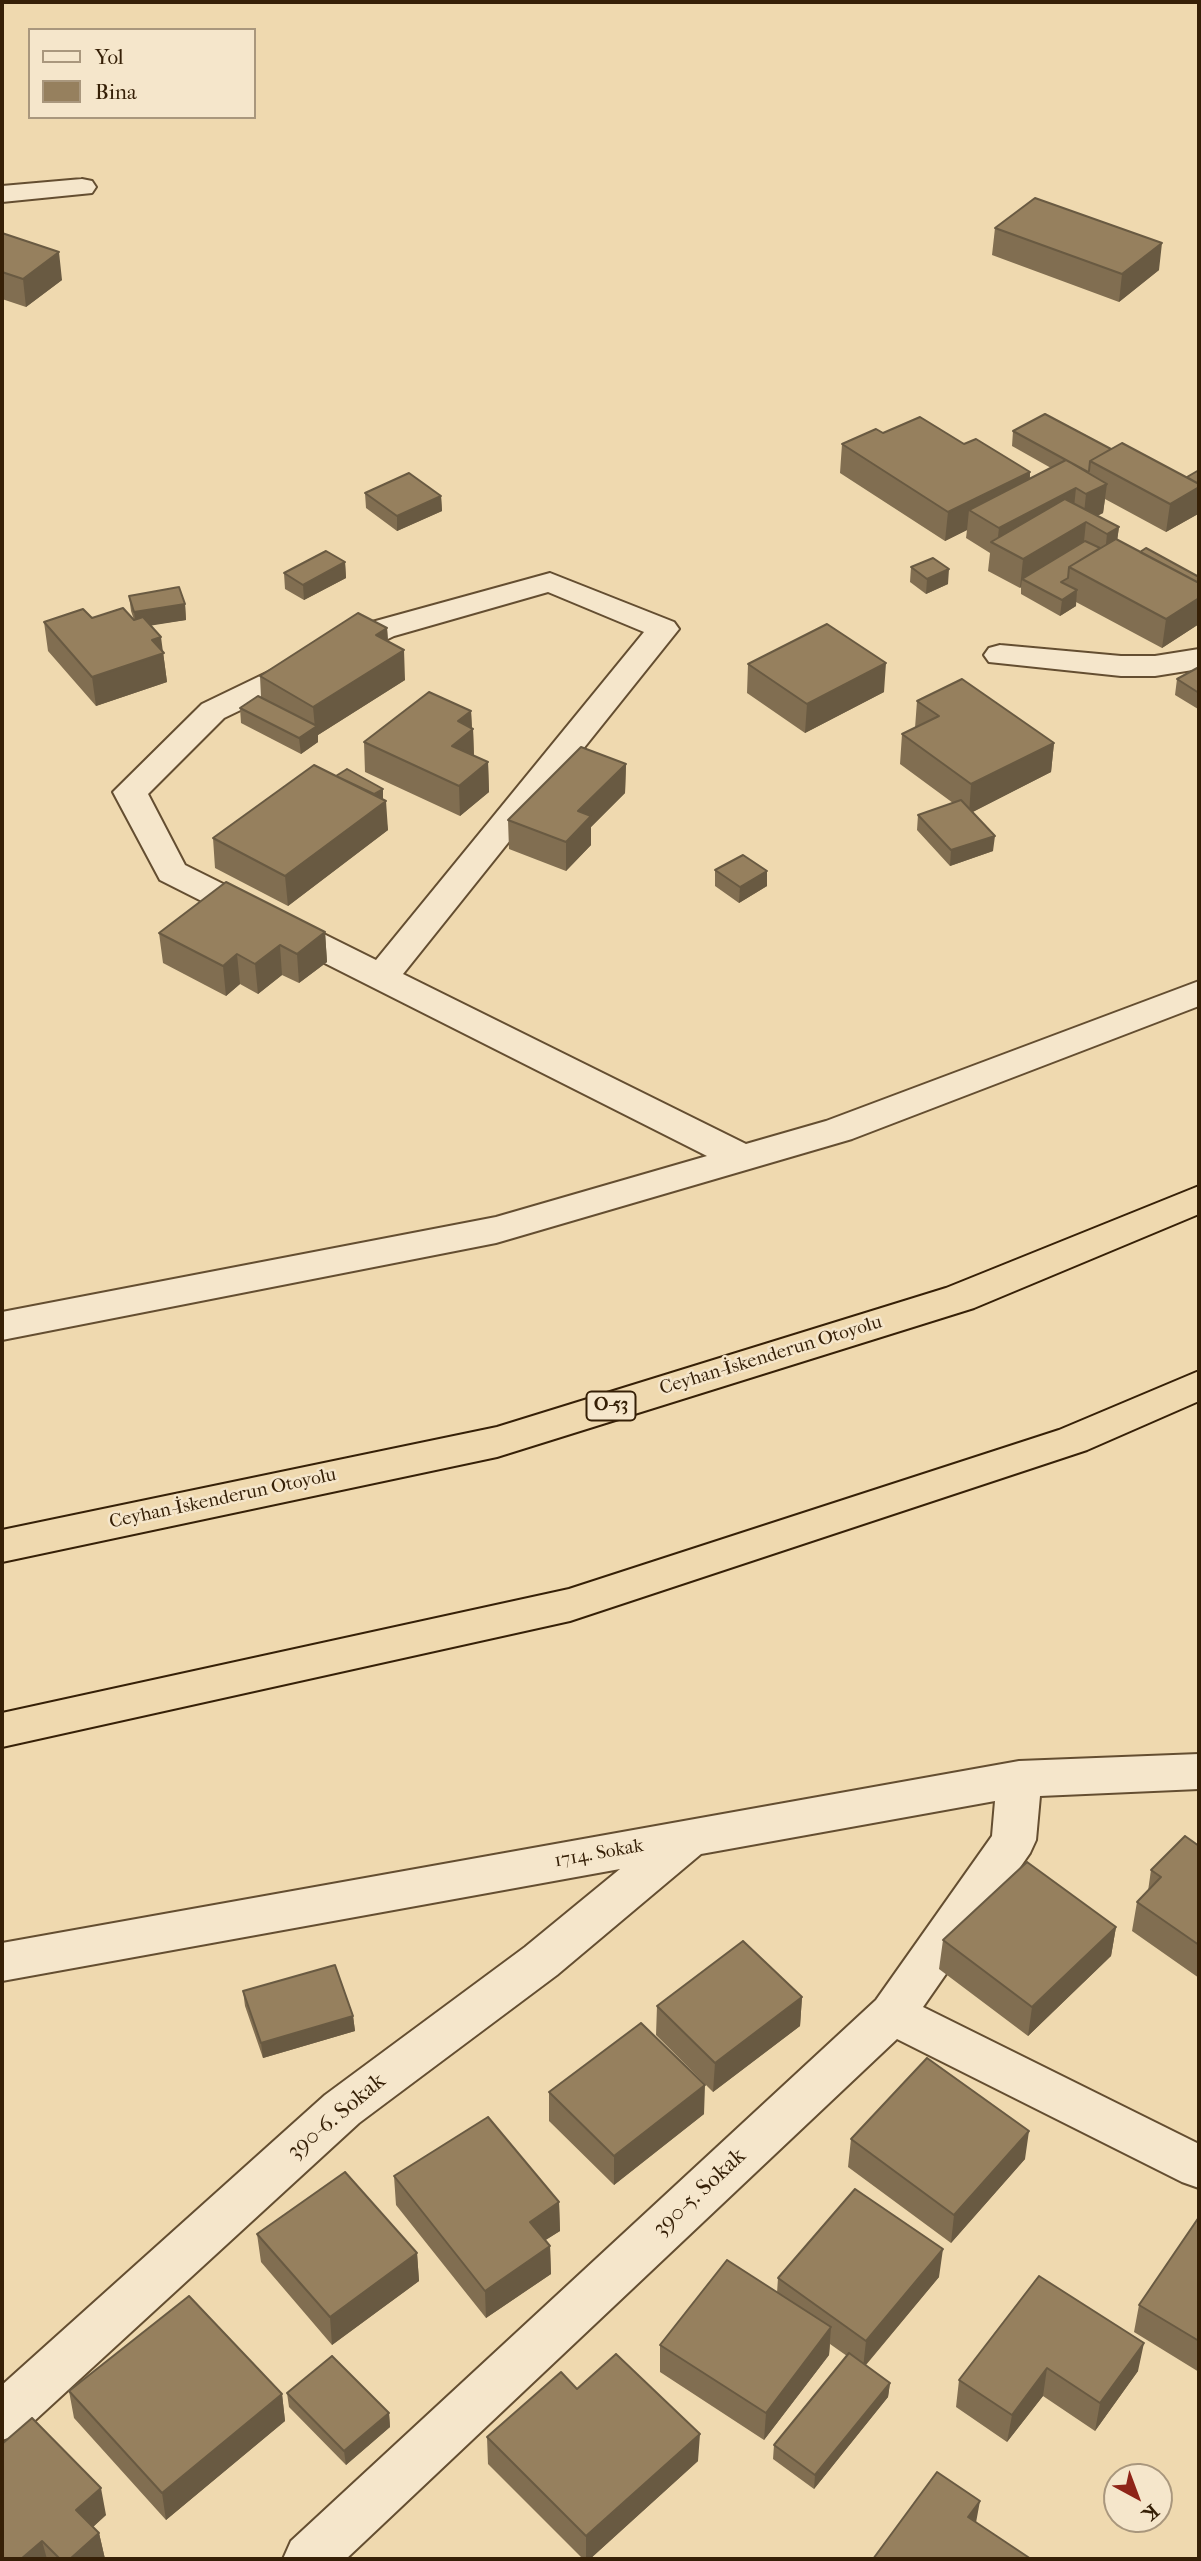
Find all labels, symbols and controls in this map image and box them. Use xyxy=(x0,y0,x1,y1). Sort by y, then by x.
legend xyxy=(28,28,256,119)
text: Yol xyxy=(95,45,124,69)
text: Bina xyxy=(95,80,137,104)
street label: Ceyhan-İskenderun Otoyolu xyxy=(657,1311,885,1401)
road number: O-53 xyxy=(586,1392,636,1420)
street label: Ceyhan-İskenderun Otoyolu xyxy=(107,1464,339,1534)
street label: 1714. Sokak xyxy=(553,1835,645,1873)
street label: 390-6. Sokak xyxy=(282,2068,392,2166)
street label: 390-5. Sokak xyxy=(648,2143,752,2243)
north arrow xyxy=(1103,2463,1173,2533)
text: K xyxy=(1138,2499,1163,2525)

